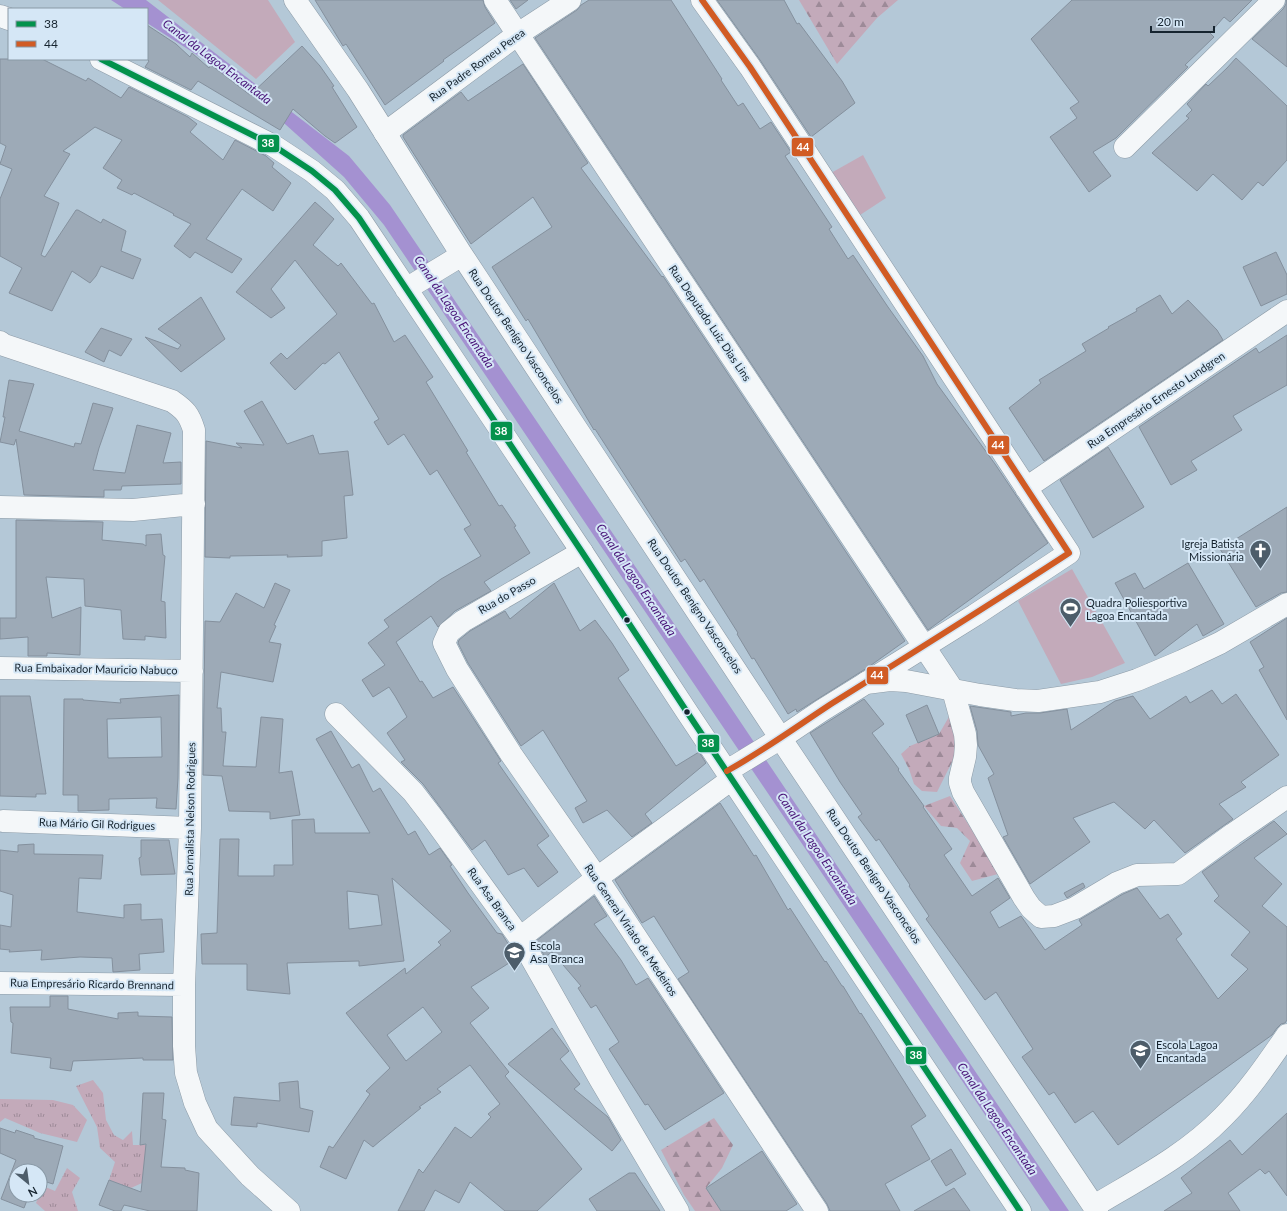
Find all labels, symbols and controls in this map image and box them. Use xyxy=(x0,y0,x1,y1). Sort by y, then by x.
legend xyxy=(8,8,148,60)
scale bar xyxy=(1151,8,1214,34)
text: 20 m xyxy=(1157,14,1184,29)
text: 38 xyxy=(44,16,58,31)
water label: Canal da Lagoa Encantada xyxy=(160,16,275,107)
street label: Rua Padre Romeu Perea xyxy=(426,25,527,104)
text: 44 xyxy=(44,36,58,51)
line badge: 38 xyxy=(257,134,280,153)
text: 38 xyxy=(262,136,274,149)
line badge: 44 xyxy=(791,137,814,157)
text: 44 xyxy=(797,140,810,153)
water label: Canal da Lagoa Encantada xyxy=(411,253,498,371)
street label: Rua Deputado Luiz Dias Lins xyxy=(667,262,754,383)
street label: Rua Doutor Benígno Vasconcelos xyxy=(466,266,567,406)
street label: Rua Empresário Ernesto Lundgren xyxy=(1084,349,1227,451)
line badge: 38 xyxy=(490,421,513,441)
text: 38 xyxy=(495,424,507,437)
line badge: 44 xyxy=(987,435,1010,455)
text: 44 xyxy=(992,438,1005,451)
water label: Canal da Lagoa Encantada xyxy=(593,521,680,639)
street label: Rua Doutor Benígno Vasconcelos xyxy=(645,536,746,676)
place label: Igreja Batista Missionária xyxy=(1182,537,1244,563)
church icon: Igreja Batista Missionária xyxy=(1247,537,1273,570)
street label: Rua do Passo xyxy=(476,573,538,616)
sports icon: Quadra Poliesportiva Lagoa Encantada xyxy=(1057,596,1083,629)
place label: Quadra Poliesportiva Lagoa Encantada xyxy=(1086,596,1187,622)
unlabelled marker xyxy=(622,615,632,625)
street label: Rua Embaixador Mauricio Nabuco xyxy=(14,661,178,676)
line badge: 44 xyxy=(866,666,889,685)
text: 44 xyxy=(871,668,884,681)
unlabelled marker xyxy=(682,707,692,717)
line badge: 38 xyxy=(697,734,720,753)
text: 38 xyxy=(702,736,714,749)
street label: Rua Jornalista Nelson Rodrigues xyxy=(182,742,197,896)
water label: Canal da Lagoa Encantada xyxy=(774,790,861,908)
street label: Rua Doutor Benígno Vasconcelos xyxy=(824,806,925,946)
street label: Rua Mário Gil Rodrigues xyxy=(39,815,156,832)
street label: Rua General Viriato de Medeiros xyxy=(582,861,681,998)
street label: Rua Asa Branca xyxy=(465,865,520,933)
school or university icon: Escola Asa Branca xyxy=(501,939,527,972)
place label: Escola Asa Branca xyxy=(530,939,584,965)
street label: Rua Empresário Ricardo Brennand xyxy=(10,976,174,991)
school or university icon: Escola Lagoa Encantada xyxy=(1128,1038,1154,1071)
place label: Escola Lagoa Encantada xyxy=(1156,1038,1218,1064)
line badge: 38 xyxy=(905,1046,927,1065)
text: 38 xyxy=(910,1048,922,1061)
water label: Canal da Lagoa Encantada xyxy=(954,1060,1041,1178)
north arrow xyxy=(8,1163,48,1203)
text: N xyxy=(26,1184,40,1200)

